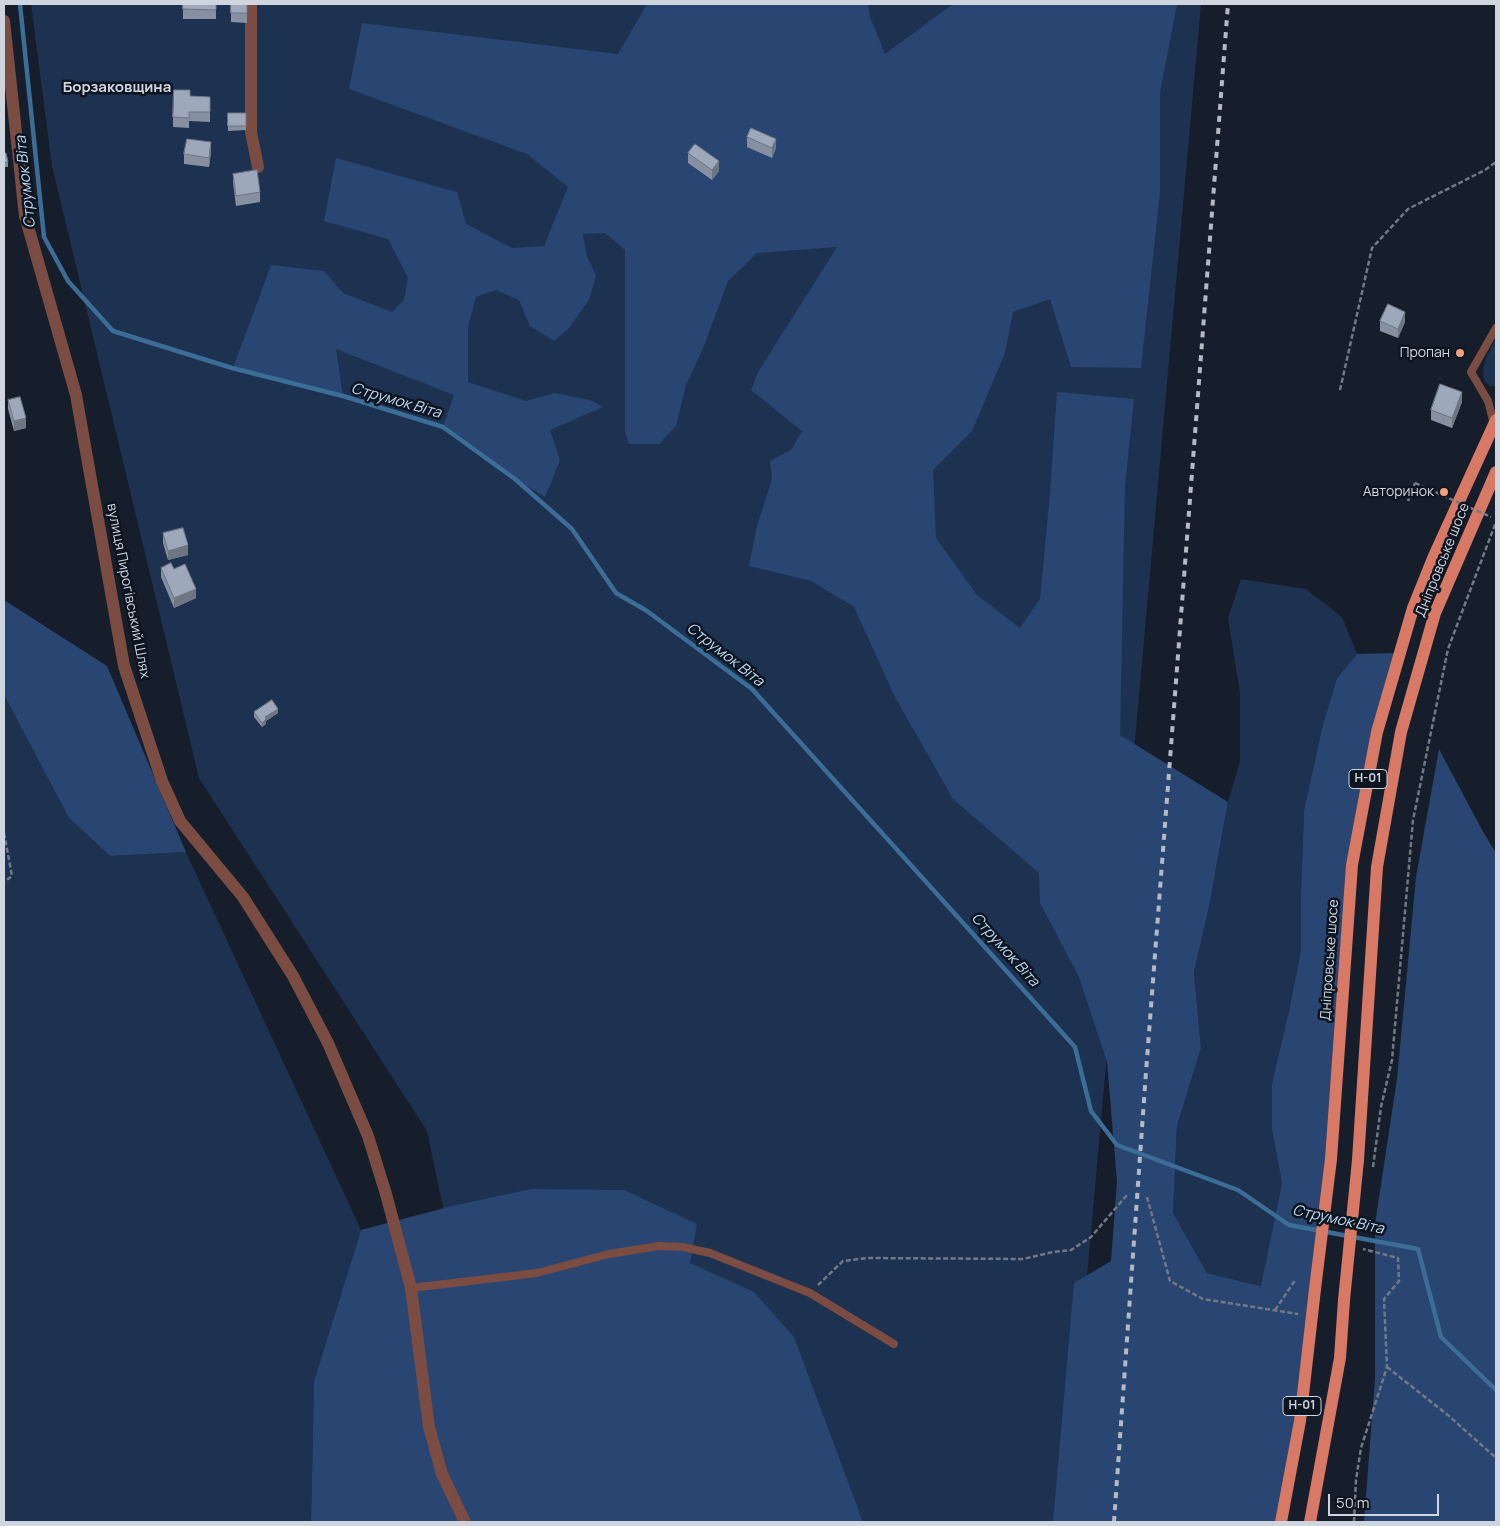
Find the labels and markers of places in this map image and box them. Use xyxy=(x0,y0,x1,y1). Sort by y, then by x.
place label: Пропан xyxy=(1400,345,1450,361)
marker: Пропан xyxy=(1454,347,1466,359)
place label: Авторинок xyxy=(1363,484,1434,500)
marker: Авторинок xyxy=(1438,486,1450,498)

